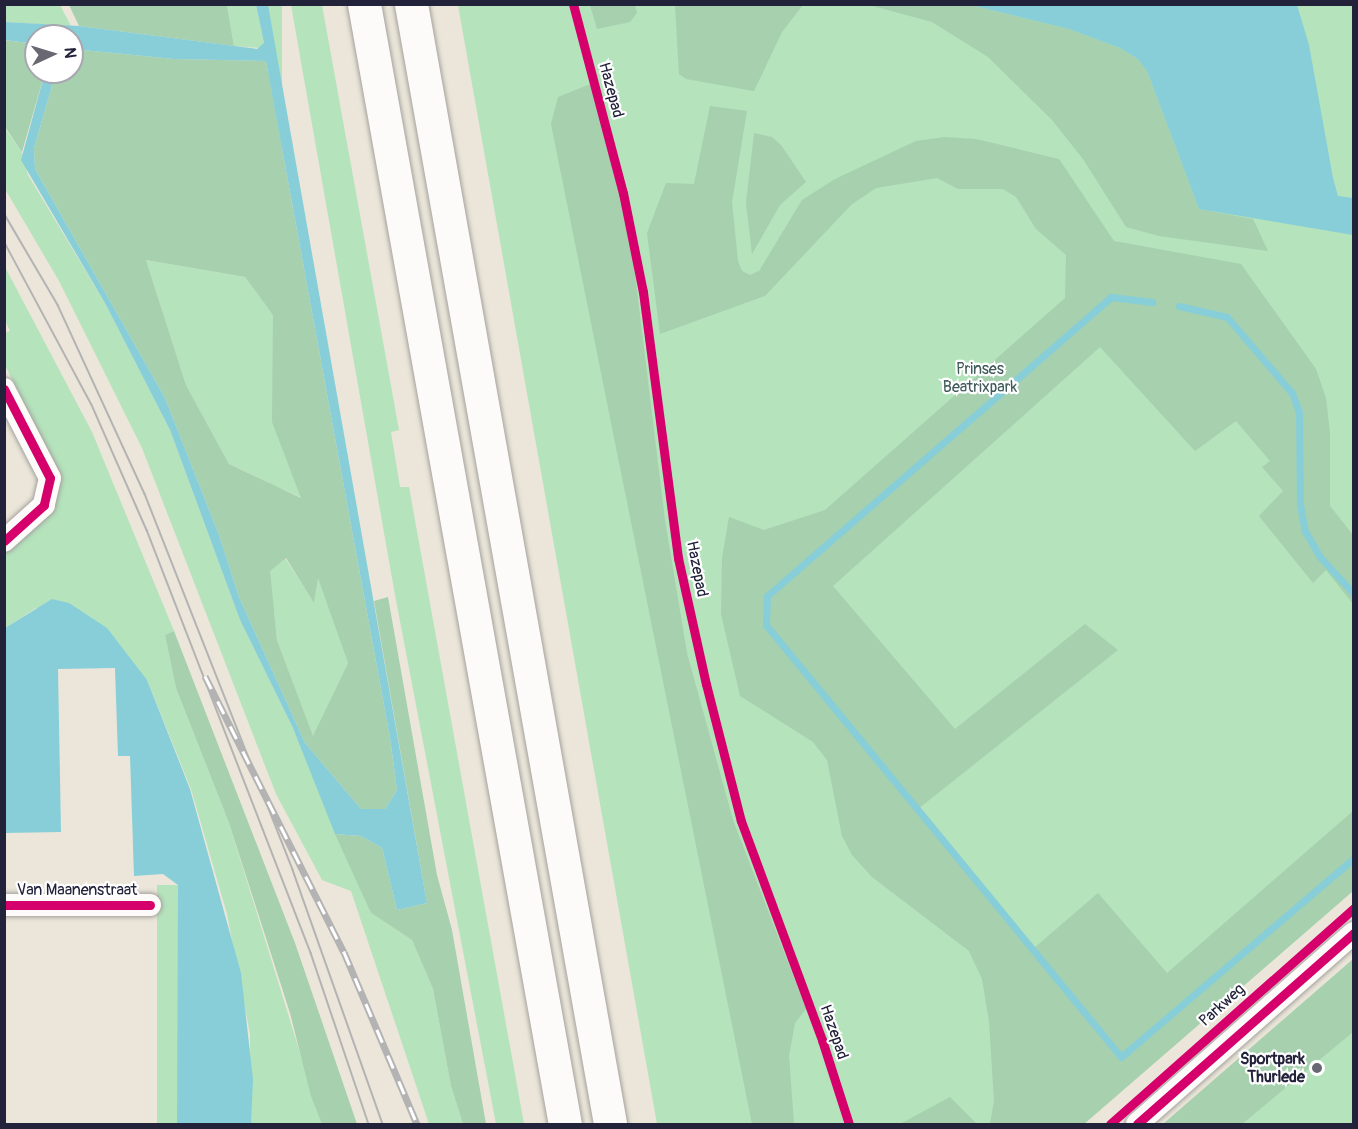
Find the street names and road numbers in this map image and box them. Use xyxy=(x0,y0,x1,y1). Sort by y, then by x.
street label: Hazepad xyxy=(594,60,628,120)
street label: Hazepad xyxy=(682,539,712,599)
street label: Van Maanenstraat xyxy=(17,880,137,900)
street label: Parkweg xyxy=(1195,980,1249,1030)
street label: Hazepad xyxy=(816,1002,852,1062)

